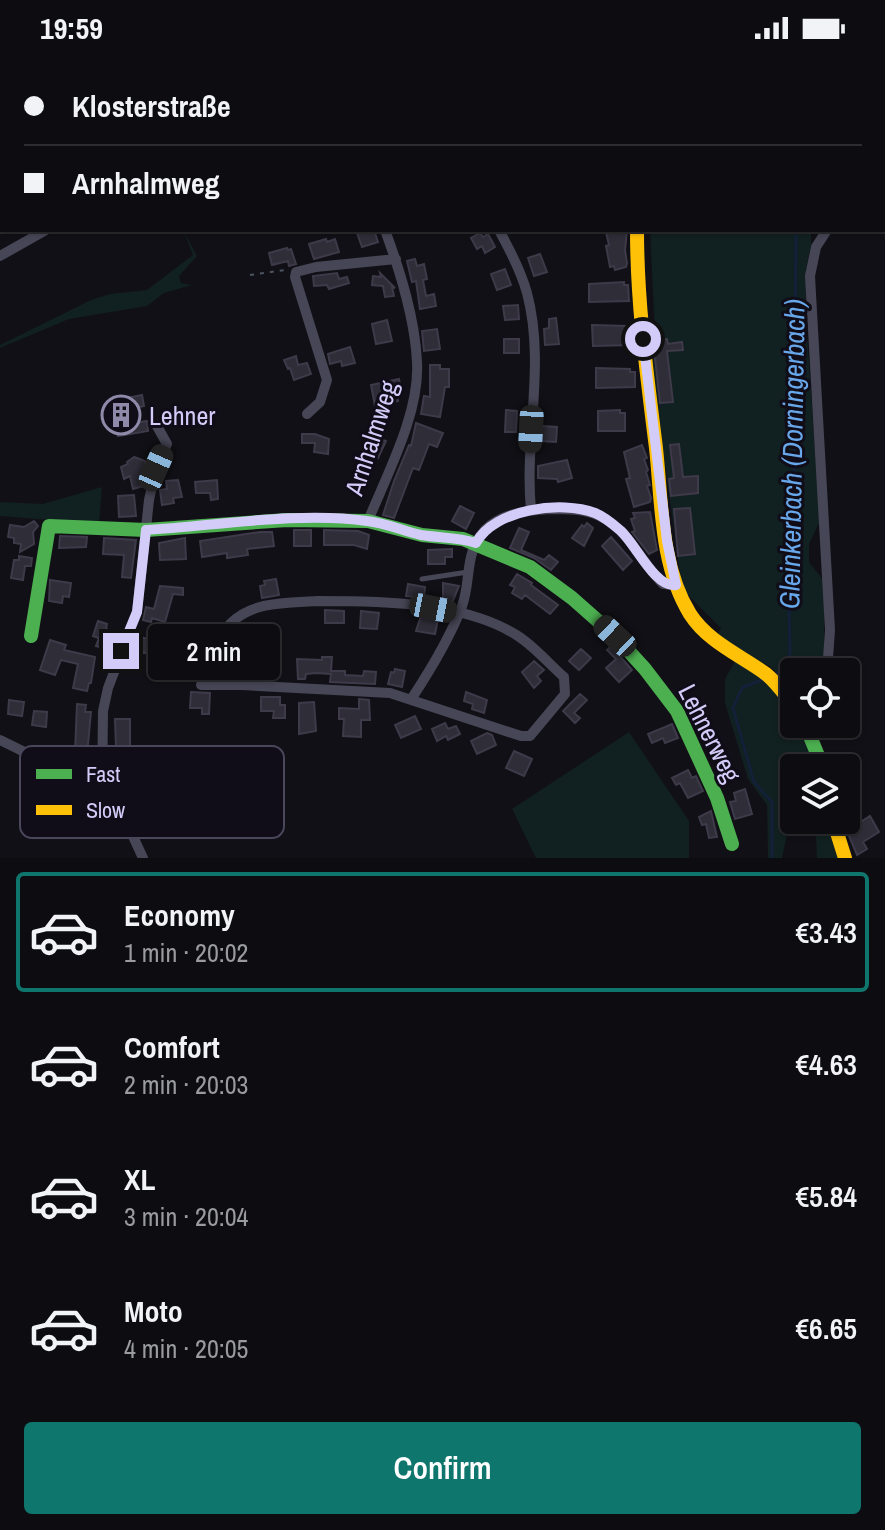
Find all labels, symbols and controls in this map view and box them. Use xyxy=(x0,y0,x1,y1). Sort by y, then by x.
text: 19:59 xyxy=(40,8,103,48)
text: Klosterstraße xyxy=(72,86,231,126)
text: Arnhalmweg xyxy=(72,163,220,203)
water label: Gleinkerbach (Dorningerbach) xyxy=(770,299,814,609)
route start xyxy=(625,321,661,357)
street label: Arnhalmweg xyxy=(336,376,406,501)
building icon: Lehner xyxy=(100,394,142,436)
place label: Lehner xyxy=(149,398,215,433)
car xyxy=(518,404,544,454)
car xyxy=(135,441,177,495)
car xyxy=(407,592,459,624)
car xyxy=(589,611,641,661)
callout: 2 min xyxy=(149,623,281,679)
route end xyxy=(103,633,139,669)
text: 2 min xyxy=(187,634,241,669)
map controls xyxy=(780,658,860,834)
button: locate xyxy=(780,658,860,738)
street label: Lehnerweg xyxy=(670,678,750,788)
legend xyxy=(20,746,284,838)
button: layers xyxy=(780,754,860,834)
text: Fast xyxy=(86,759,120,789)
text: Slow xyxy=(86,795,125,825)
text: Economy xyxy=(124,895,235,935)
icon: car xyxy=(28,896,100,968)
text: €3.43 xyxy=(795,912,857,952)
text: 1 min · 20:02 xyxy=(124,935,248,970)
text: Comfort xyxy=(124,1027,220,1067)
icon: car xyxy=(28,1028,100,1100)
text: €4.63 xyxy=(795,1044,857,1084)
text: 2 min · 20:03 xyxy=(124,1067,248,1102)
text: XL xyxy=(124,1159,155,1199)
icon: car xyxy=(28,1160,100,1232)
text: €5.84 xyxy=(795,1176,857,1216)
text: 3 min · 20:04 xyxy=(124,1199,248,1234)
text: Moto xyxy=(124,1291,183,1331)
icon: car xyxy=(28,1292,100,1364)
text: €6.65 xyxy=(795,1308,857,1348)
text: 4 min · 20:05 xyxy=(124,1331,248,1366)
button: Confirm xyxy=(24,1422,861,1514)

